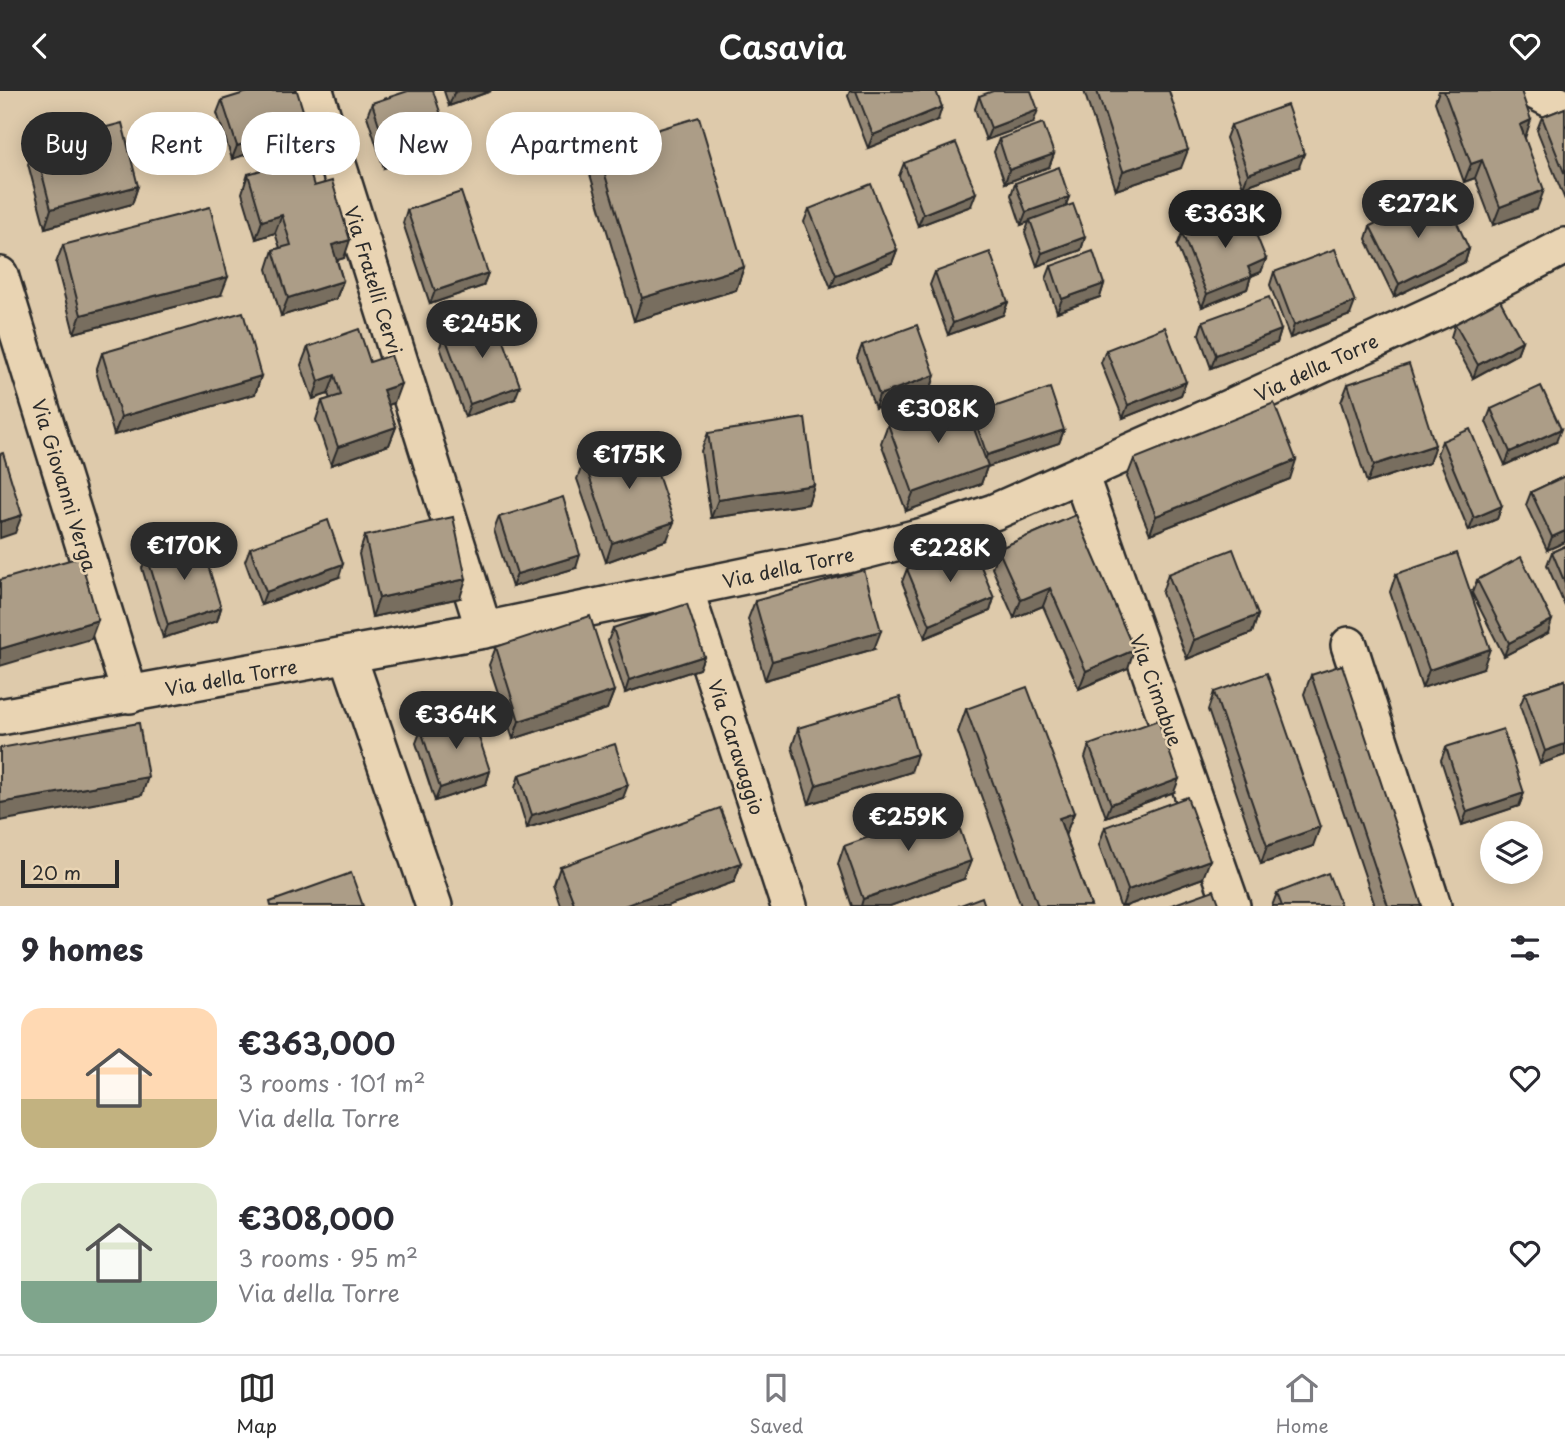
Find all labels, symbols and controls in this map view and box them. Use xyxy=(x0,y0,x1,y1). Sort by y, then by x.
text: Casavia xyxy=(719,22,846,70)
icon: back xyxy=(21,27,59,65)
icon: heart xyxy=(1506,27,1544,65)
chip: Buy xyxy=(21,112,112,175)
chip: Rent xyxy=(126,112,227,175)
chip: Filters xyxy=(241,112,360,175)
chip: New xyxy=(374,112,472,175)
chip: Apartment xyxy=(486,112,662,175)
pin: €272K xyxy=(1369,181,1467,240)
text: €272K xyxy=(1378,185,1458,220)
pin: €363K xyxy=(1176,191,1274,250)
text: €363K xyxy=(1185,195,1265,230)
street label: Via Fratelli Cervi xyxy=(338,202,410,358)
pin: €245K xyxy=(433,301,531,360)
text: €245K xyxy=(442,305,522,340)
street label: Via della Torre xyxy=(1250,326,1382,408)
pin: €308K xyxy=(889,385,987,445)
text: €308K xyxy=(897,390,979,425)
street label: Via Giovanni Verga xyxy=(25,395,105,575)
pin: €175K xyxy=(580,431,678,491)
text: €175K xyxy=(593,436,665,471)
pin: €170K xyxy=(135,523,233,582)
pin: €228K xyxy=(901,525,999,584)
text: €170K xyxy=(147,527,221,562)
text: €228K xyxy=(910,529,990,564)
street label: Via della Torre xyxy=(720,539,856,595)
street label: Via Cimabue xyxy=(1124,630,1190,750)
street label: Via della Torre xyxy=(163,652,299,702)
street label: Via Caravaggio xyxy=(702,676,772,818)
pin: €364K xyxy=(407,691,505,751)
text: €364K xyxy=(415,696,497,731)
pin: €259K xyxy=(859,793,957,853)
text: €259K xyxy=(869,798,947,833)
map controls xyxy=(1480,821,1543,884)
button: layers xyxy=(1480,821,1543,884)
scale bar xyxy=(21,857,119,889)
text: 20 m xyxy=(32,858,81,886)
text: 9 homes xyxy=(21,926,143,971)
icon: filters xyxy=(1506,929,1544,967)
text: €363,000 xyxy=(238,1020,395,1065)
icon: home xyxy=(77,1036,161,1120)
icon: heart xyxy=(1506,1059,1544,1097)
text: 3 rooms · 101 m² xyxy=(238,1065,426,1100)
text: Via della Torre xyxy=(238,1100,400,1135)
text: €308,000 xyxy=(238,1195,394,1240)
icon: home xyxy=(77,1211,161,1295)
icon: heart xyxy=(1506,1234,1544,1272)
text: 3 rooms · 95 m² xyxy=(238,1240,418,1275)
text: Via della Torre xyxy=(238,1275,400,1310)
tab: Map xyxy=(236,1369,277,1439)
tab: Saved xyxy=(749,1369,803,1439)
tab: Home xyxy=(1276,1369,1329,1439)

